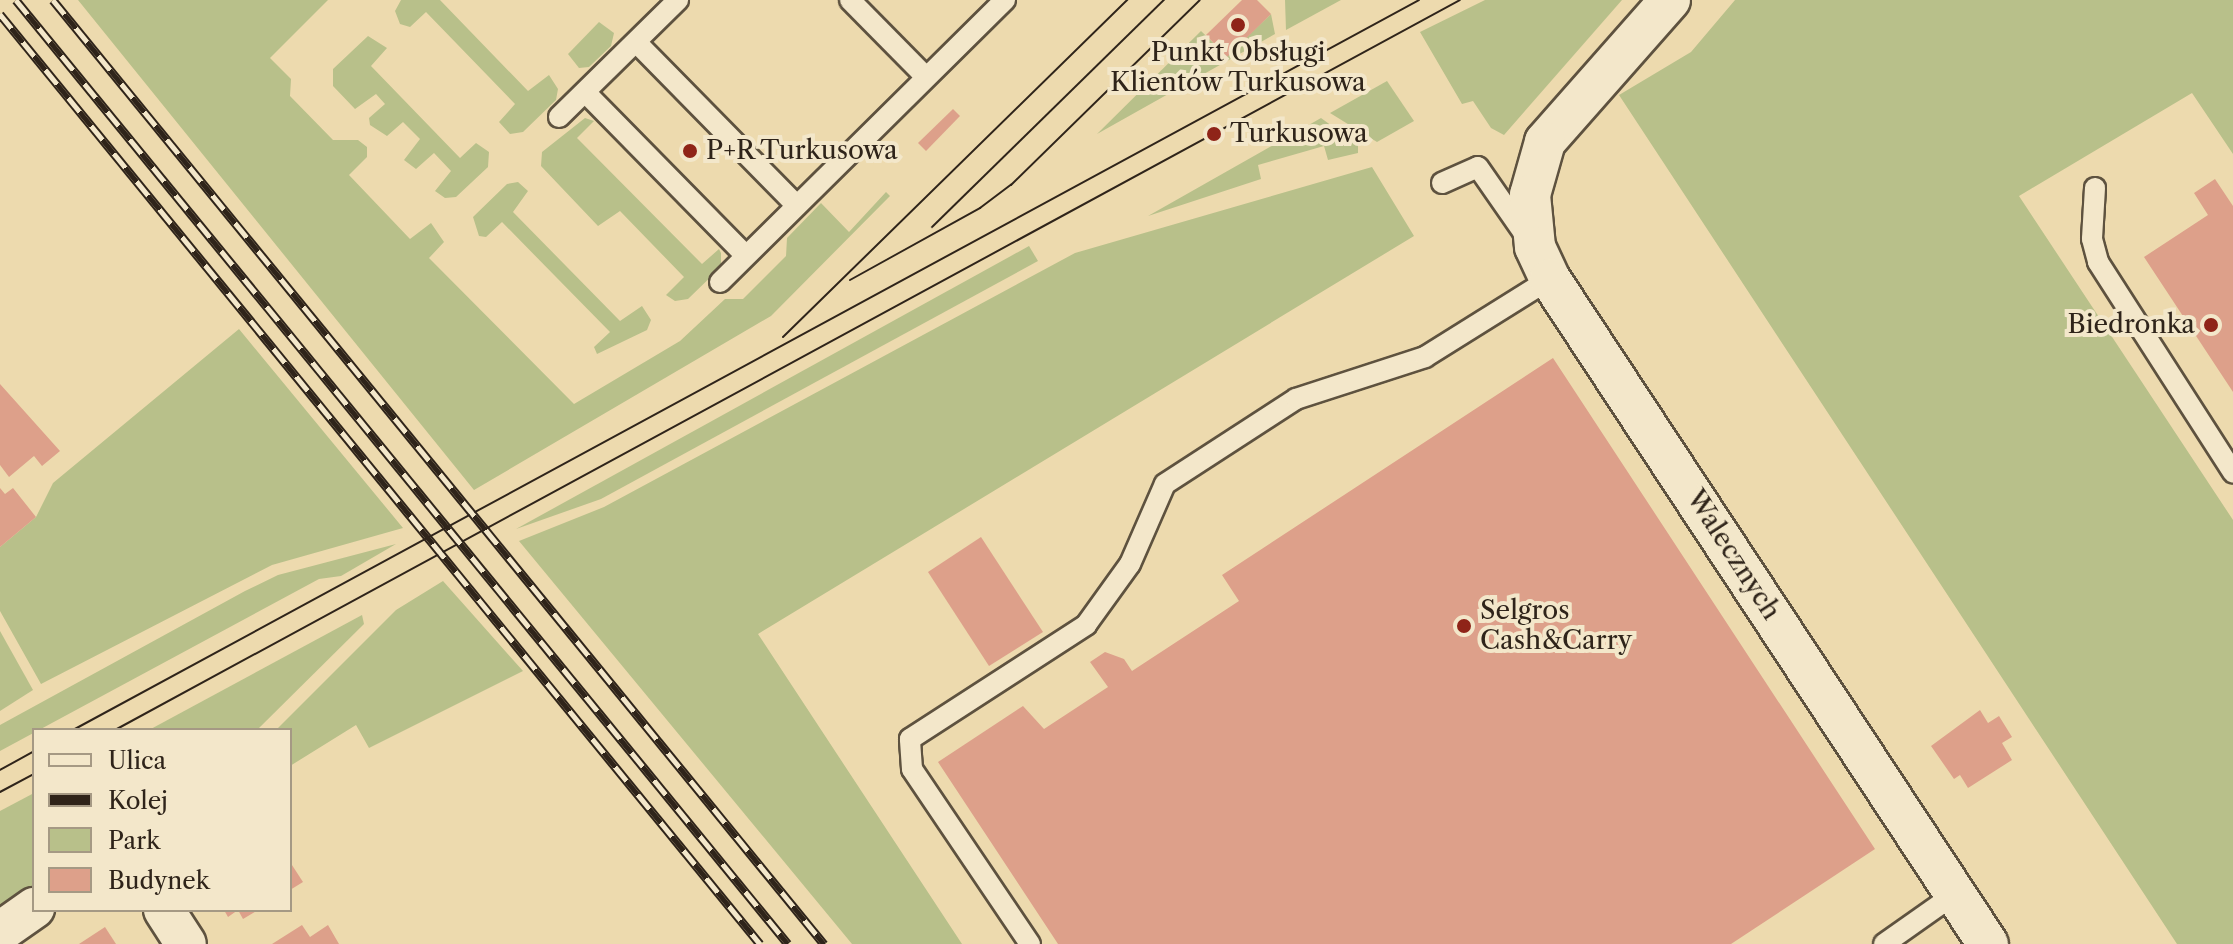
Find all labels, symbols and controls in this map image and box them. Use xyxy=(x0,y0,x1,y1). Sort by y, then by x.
marker: Punkt Obsługi Klientów Turkusowa xyxy=(1229,16,1247,34)
place label: Punkt Obsługi Klientów Turkusowa xyxy=(1109,37,1367,98)
place label: Turkusowa xyxy=(1230,118,1368,150)
marker: Turkusowa xyxy=(1205,125,1223,143)
place label: P+R Turkusowa xyxy=(706,135,900,167)
marker: P+R Turkusowa xyxy=(681,142,699,160)
place label: Biedronka xyxy=(2068,309,2195,341)
marker: Biedronka xyxy=(2202,316,2220,334)
street label: Walecznych xyxy=(1679,484,1787,626)
place label: Selgros Cash&Carry xyxy=(1480,595,1632,656)
marker: Selgros Cash&Carry xyxy=(1455,617,1473,635)
legend xyxy=(32,728,292,912)
text: Ulica xyxy=(108,746,166,775)
text: Kolej xyxy=(108,786,168,815)
text: Park xyxy=(108,826,160,855)
text: Budynek xyxy=(108,866,210,895)

